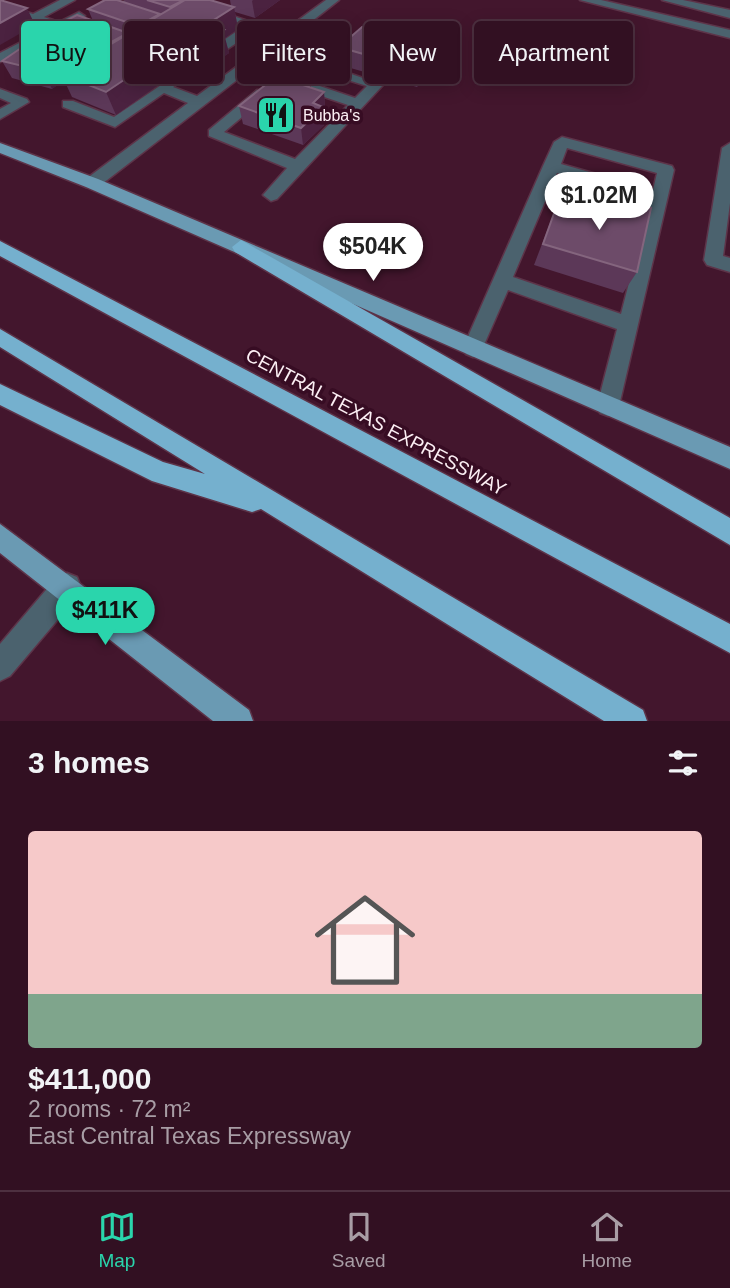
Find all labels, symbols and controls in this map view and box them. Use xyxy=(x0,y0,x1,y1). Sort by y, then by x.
chip: Buy xyxy=(21,21,110,84)
chip: Rent xyxy=(124,21,223,84)
chip: Filters xyxy=(237,21,350,84)
chip: New xyxy=(364,21,460,84)
chip: Apartment xyxy=(474,21,633,84)
restaurant icon: Bubba's xyxy=(255,94,297,136)
place label: Bubba's xyxy=(303,107,360,124)
pin: $1.02M xyxy=(542,173,656,232)
text: $1.02M xyxy=(561,182,637,208)
pin: $504K xyxy=(324,224,422,283)
text: $504K xyxy=(339,233,407,259)
street label: CENTRAL TEXAS EXPRESSWAY xyxy=(242,344,510,500)
pin: $411K xyxy=(56,588,154,647)
text: $411K xyxy=(72,597,138,623)
icon: filters xyxy=(664,744,702,782)
text: 3 homes xyxy=(28,746,150,779)
icon: home xyxy=(302,877,428,1003)
text: $411,000 xyxy=(28,1062,151,1095)
text: 2 rooms · 72 m² xyxy=(28,1096,190,1122)
text: East Central Texas Expressway xyxy=(28,1123,351,1149)
tab: Map xyxy=(98,1208,136,1272)
tab: Saved xyxy=(332,1208,386,1272)
tab: Home xyxy=(581,1208,632,1272)

